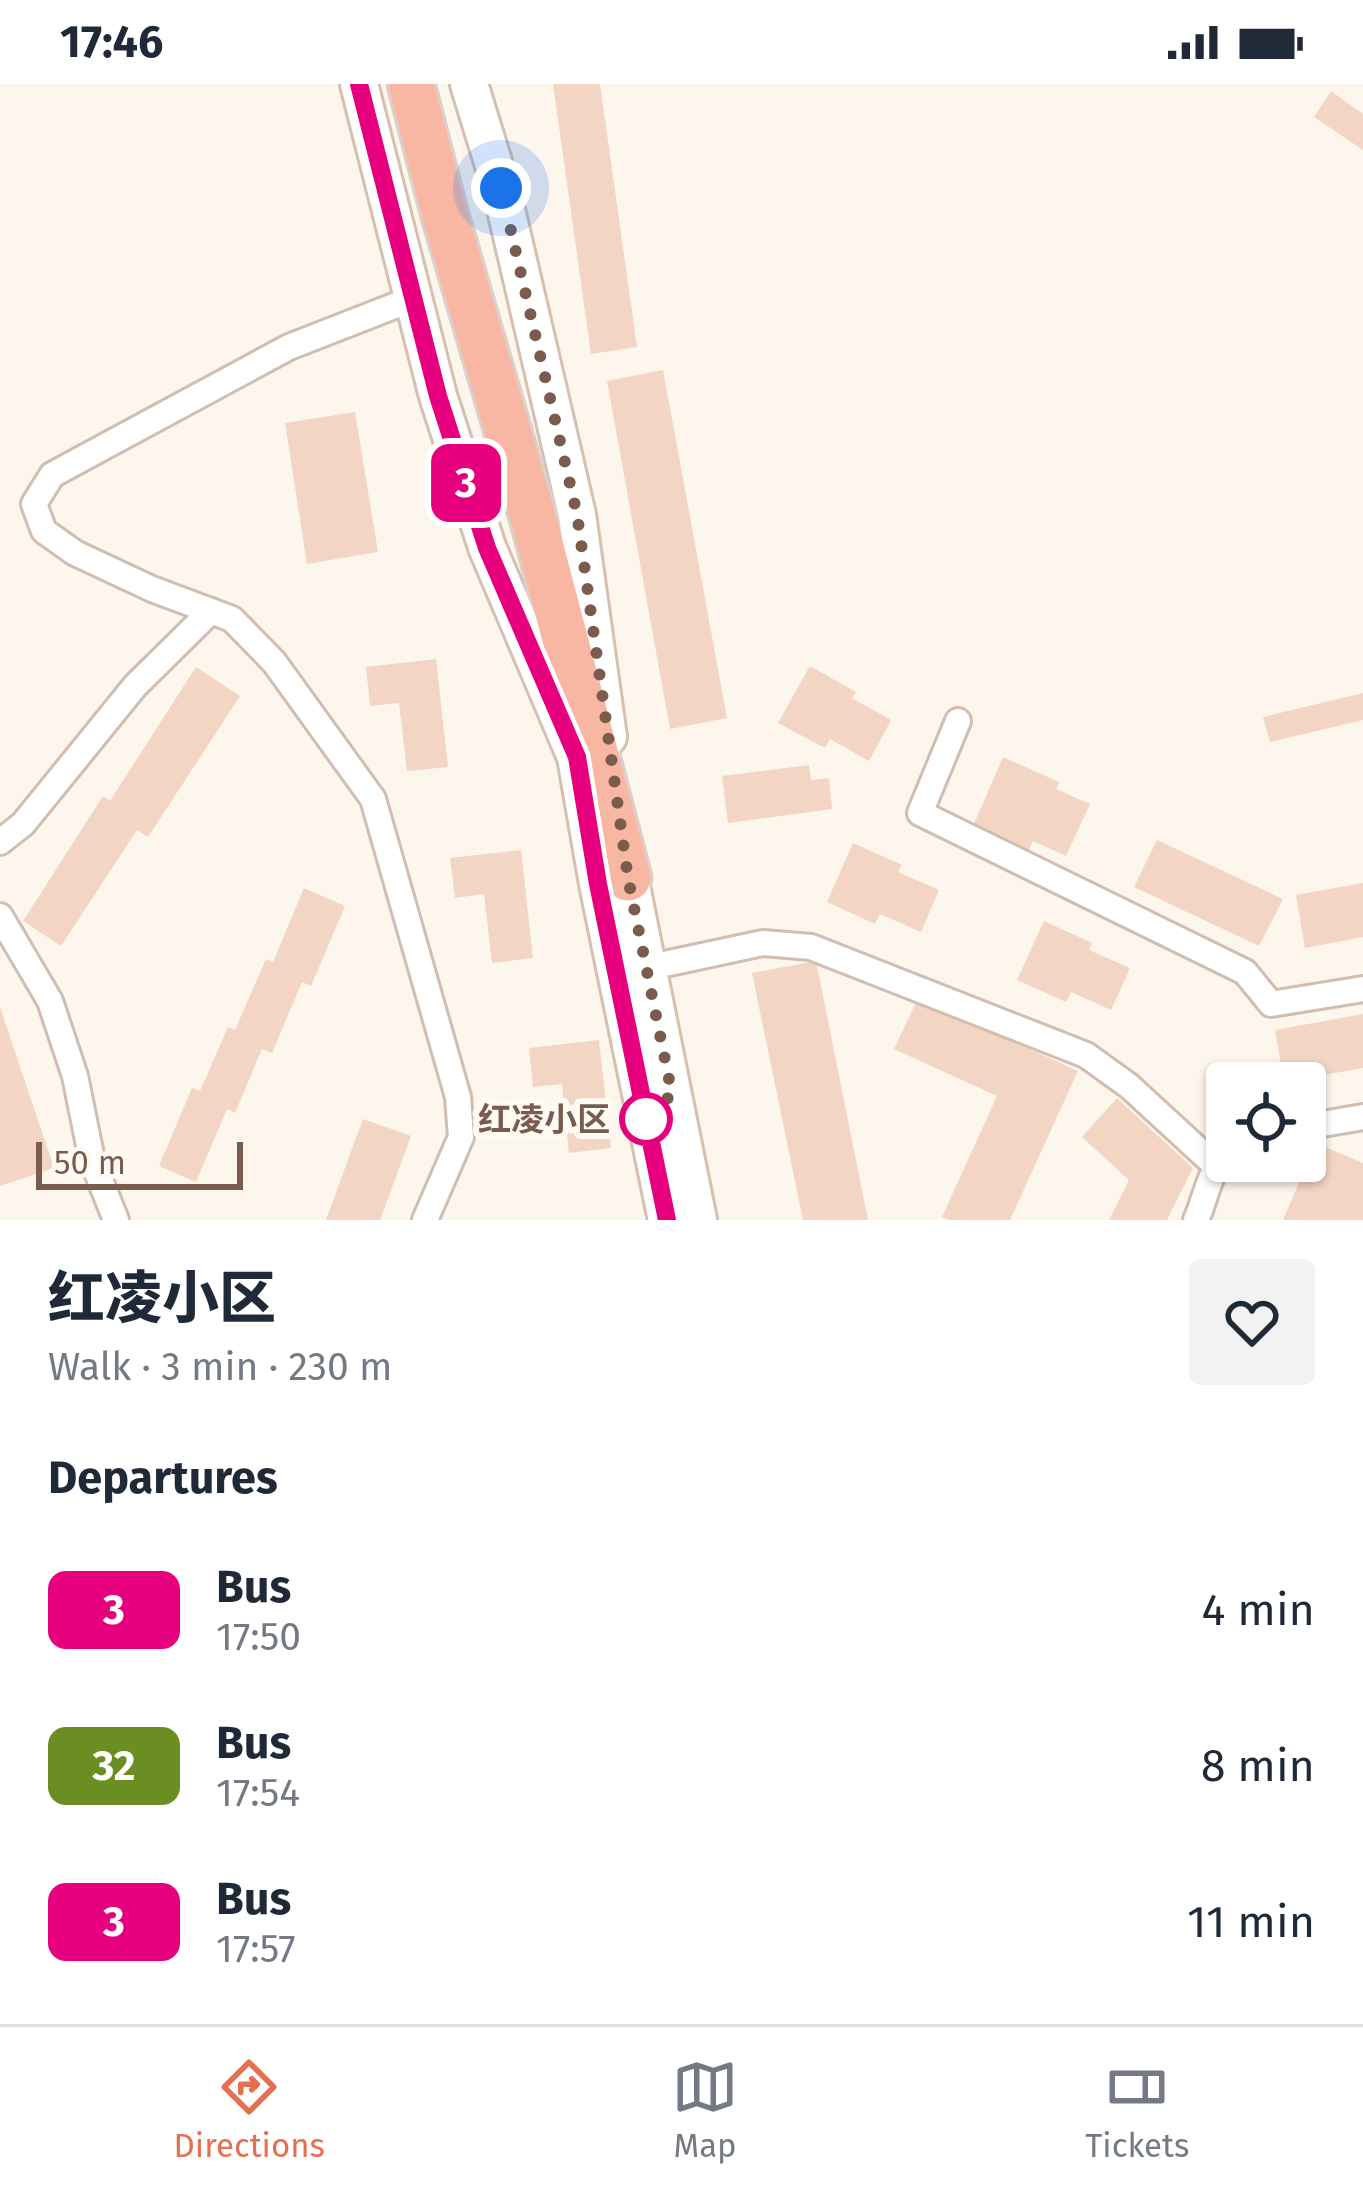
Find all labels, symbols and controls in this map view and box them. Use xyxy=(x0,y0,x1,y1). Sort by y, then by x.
text: 17:46 xyxy=(60,15,163,69)
your location xyxy=(471,158,531,218)
line badge: 3 xyxy=(427,444,505,522)
text: 3 xyxy=(455,458,477,508)
map controls xyxy=(1206,1062,1326,1182)
button: locate xyxy=(1206,1062,1326,1182)
marker: 红凌小区 xyxy=(621,1094,671,1144)
place label: 红凌小区 xyxy=(478,1100,610,1140)
scale bar xyxy=(36,1136,243,1189)
text: 50 m xyxy=(54,1143,126,1183)
button: heart xyxy=(1189,1259,1315,1385)
text: 红凌小区 xyxy=(48,1265,276,1333)
text: Walk · 3 min · 230 m xyxy=(48,1344,393,1390)
text: Departures xyxy=(48,1451,278,1505)
text: Bus xyxy=(216,1560,291,1614)
text: 4 min xyxy=(1202,1583,1315,1637)
text: 3 xyxy=(103,1585,125,1635)
text: 17:50 xyxy=(216,1614,301,1660)
text: Bus xyxy=(216,1716,291,1770)
text: 8 min xyxy=(1201,1739,1315,1793)
text: 32 xyxy=(92,1741,136,1791)
text: 17:54 xyxy=(216,1770,300,1816)
text: Bus xyxy=(216,1872,291,1926)
text: 11 min xyxy=(1187,1895,1315,1949)
text: 3 xyxy=(103,1897,125,1947)
text: 17:57 xyxy=(216,1926,296,1972)
tab: Directions xyxy=(174,2054,325,2166)
tab: Map xyxy=(672,2054,738,2166)
tab: Tickets xyxy=(1085,2054,1189,2166)

